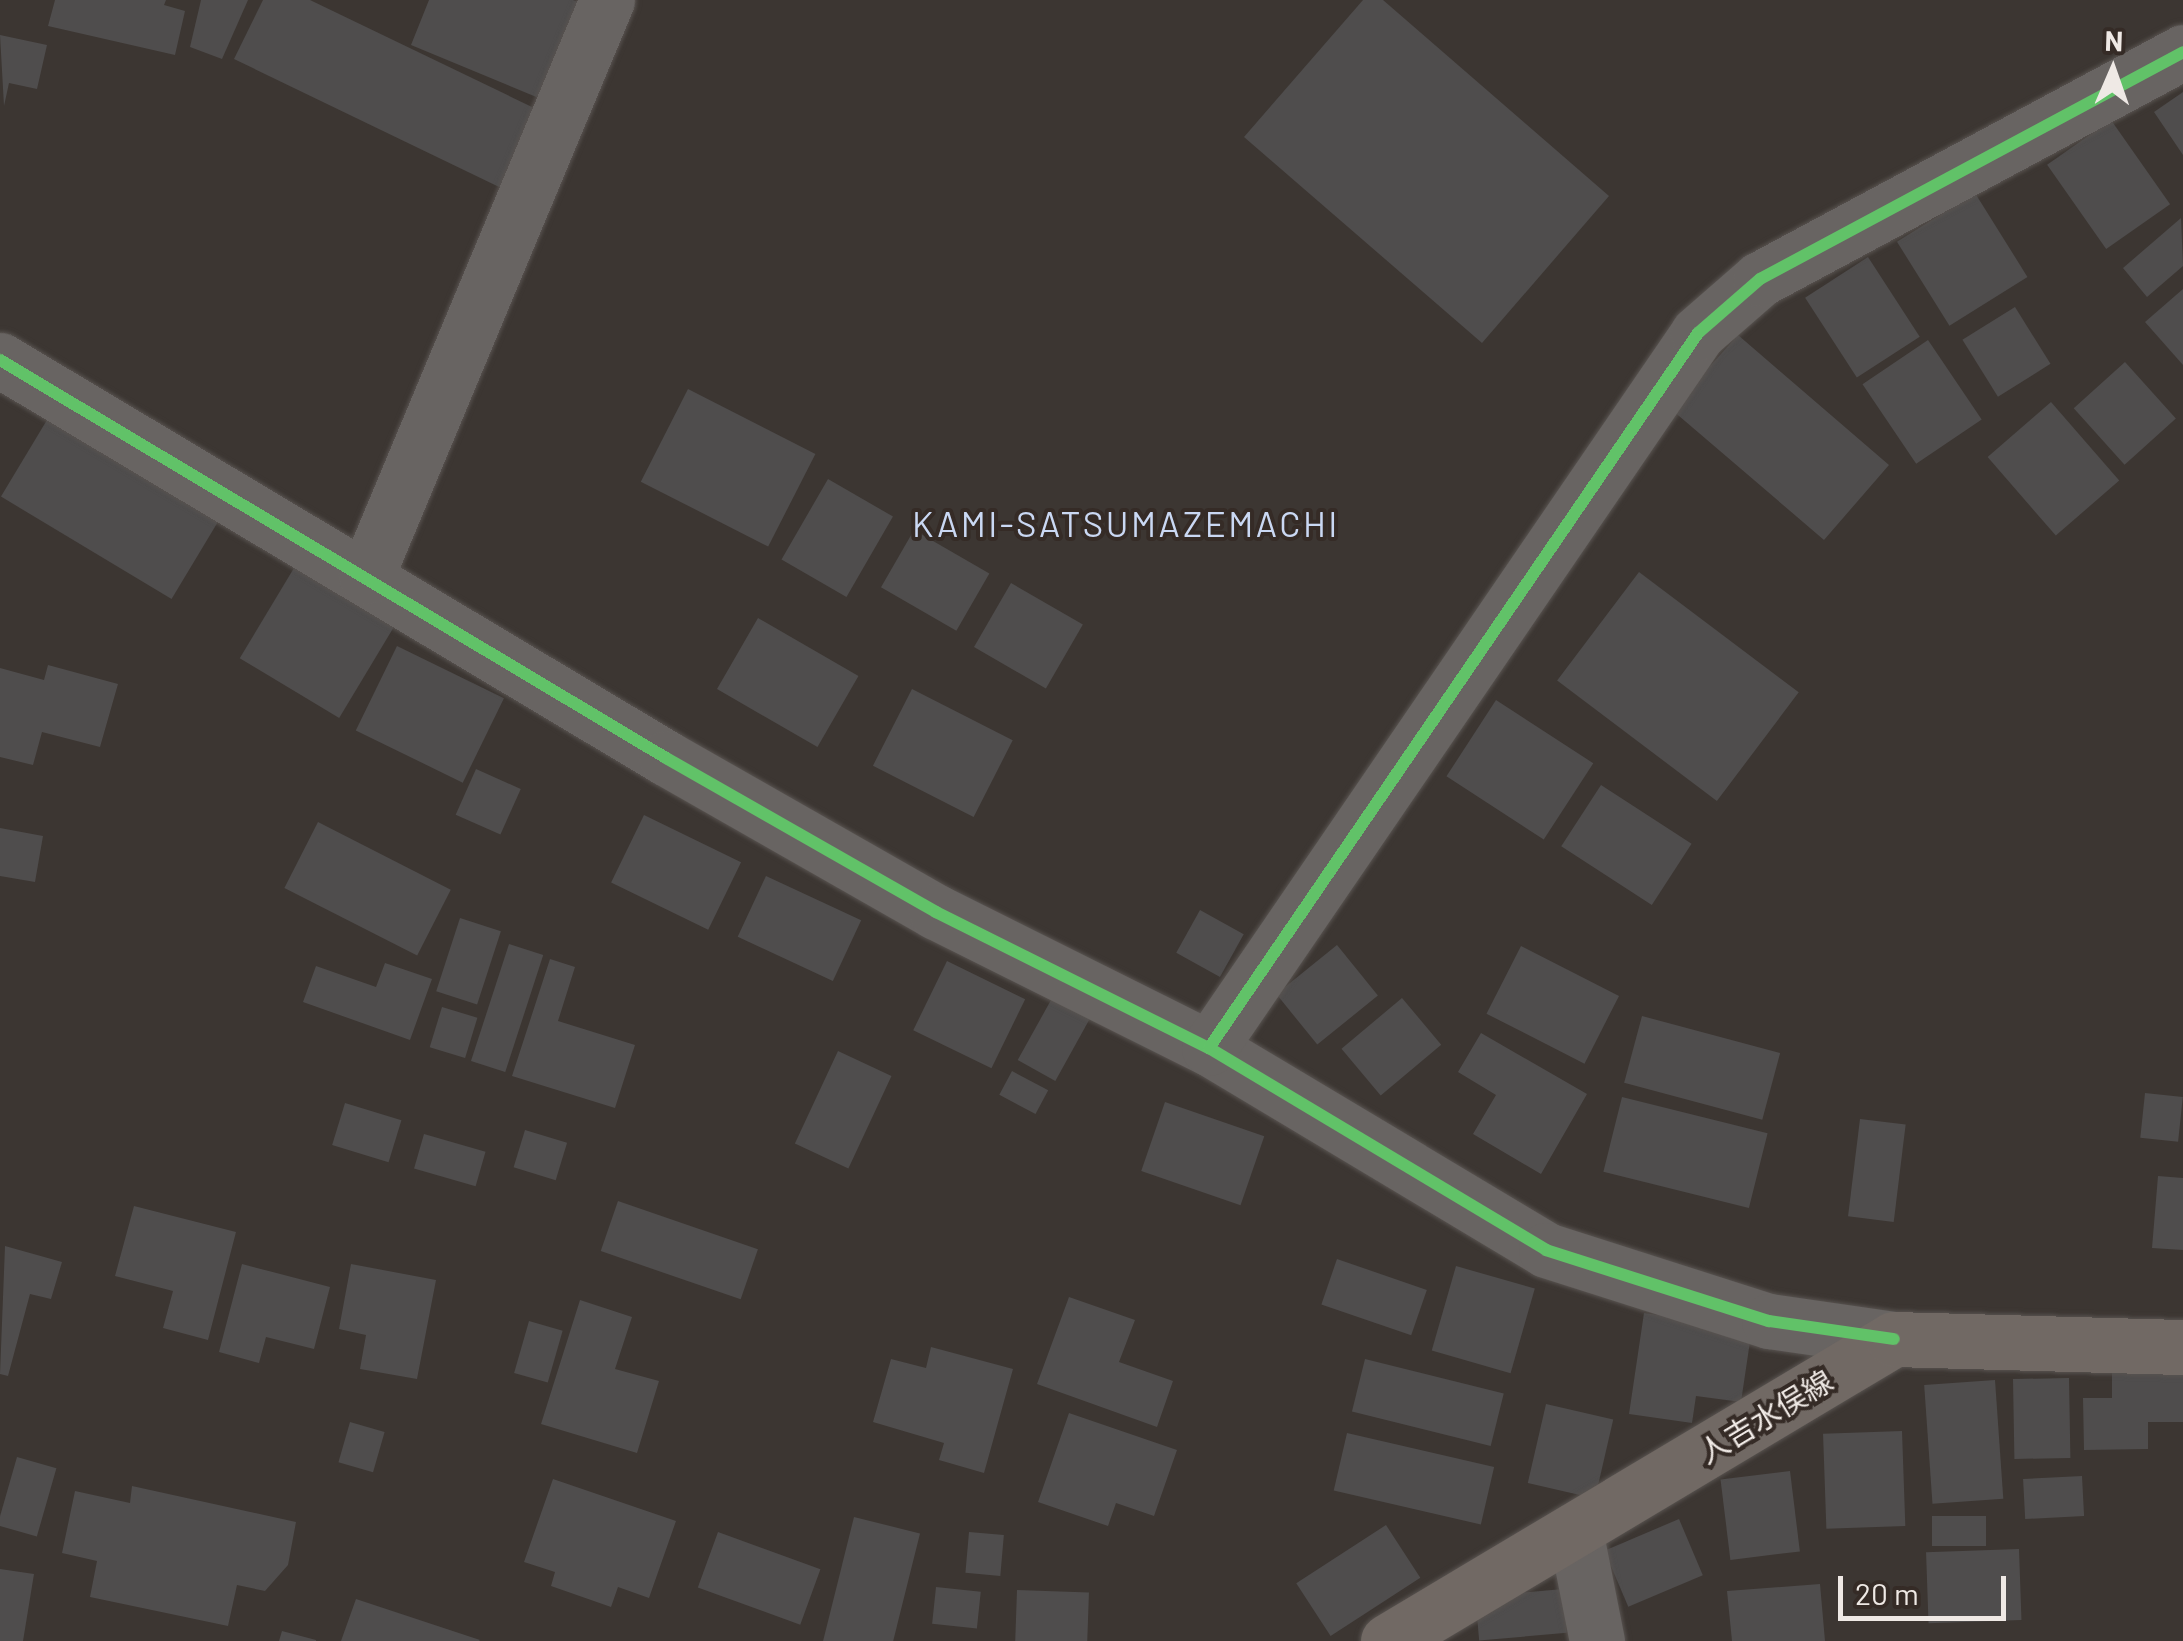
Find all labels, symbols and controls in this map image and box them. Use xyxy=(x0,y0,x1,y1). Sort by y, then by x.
north arrow xyxy=(2063,20,2163,120)
text: N xyxy=(2104,23,2124,57)
district label: KAMI-SATSUMAZEMACHI xyxy=(912,502,1340,544)
street label: 人吉水俣線 xyxy=(1691,1362,1839,1470)
scale bar xyxy=(1843,1556,2010,1618)
text: 20 m xyxy=(1855,1575,1919,1611)

